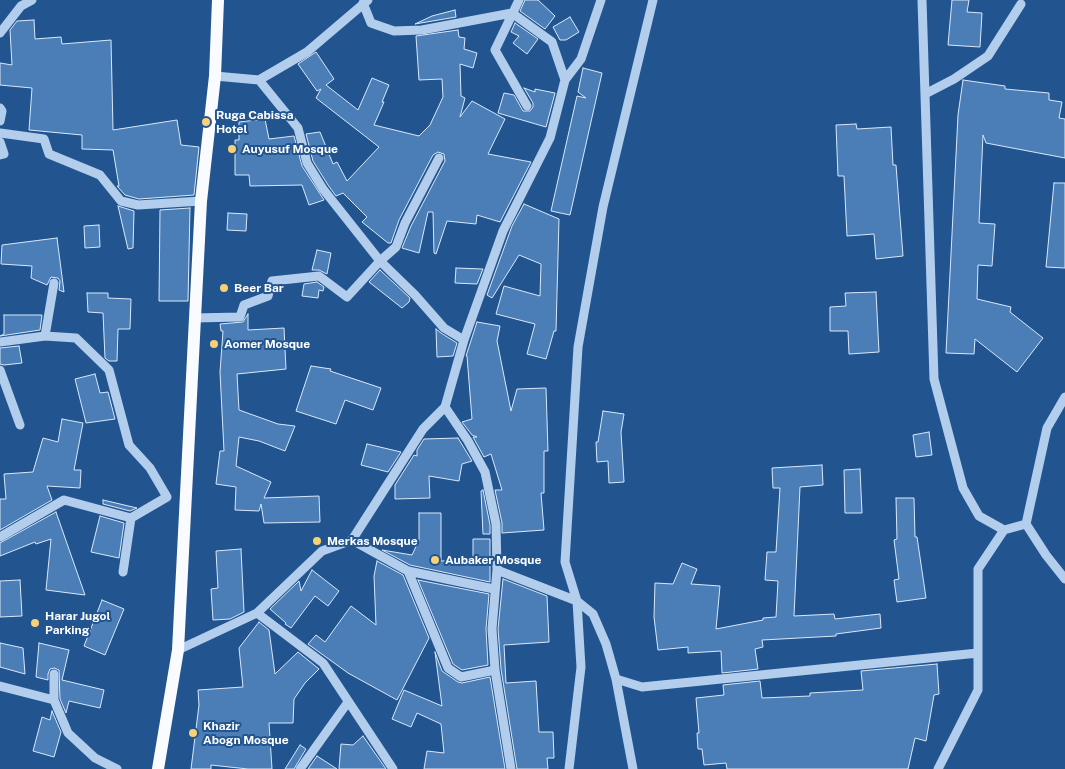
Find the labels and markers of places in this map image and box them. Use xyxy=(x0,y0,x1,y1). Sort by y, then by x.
place label: Ruga Cabissa Hotel xyxy=(216,108,293,136)
marker: Ruga Cabissa Hotel xyxy=(200,116,212,128)
place label: Auyusuf Mosque xyxy=(242,142,338,156)
marker: Auyusuf Mosque xyxy=(226,143,238,155)
place label: Beer Bar xyxy=(234,281,284,295)
marker: Beer Bar xyxy=(218,282,230,294)
place label: Aomer Mosque xyxy=(224,337,310,351)
marker: Aomer Mosque xyxy=(208,338,220,350)
place label: Merkas Mosque xyxy=(327,534,418,548)
marker: Merkas Mosque xyxy=(311,535,323,547)
place label: Aubaker Mosque xyxy=(445,553,541,567)
marker: Aubaker Mosque xyxy=(429,554,441,566)
place label: Harar Jugol Parking xyxy=(45,609,110,637)
marker: Harar Jugol Parking xyxy=(29,617,41,629)
place label: Khazir Abogn Mosque xyxy=(203,719,289,747)
marker: Khazir Abogn Mosque xyxy=(187,727,199,739)

